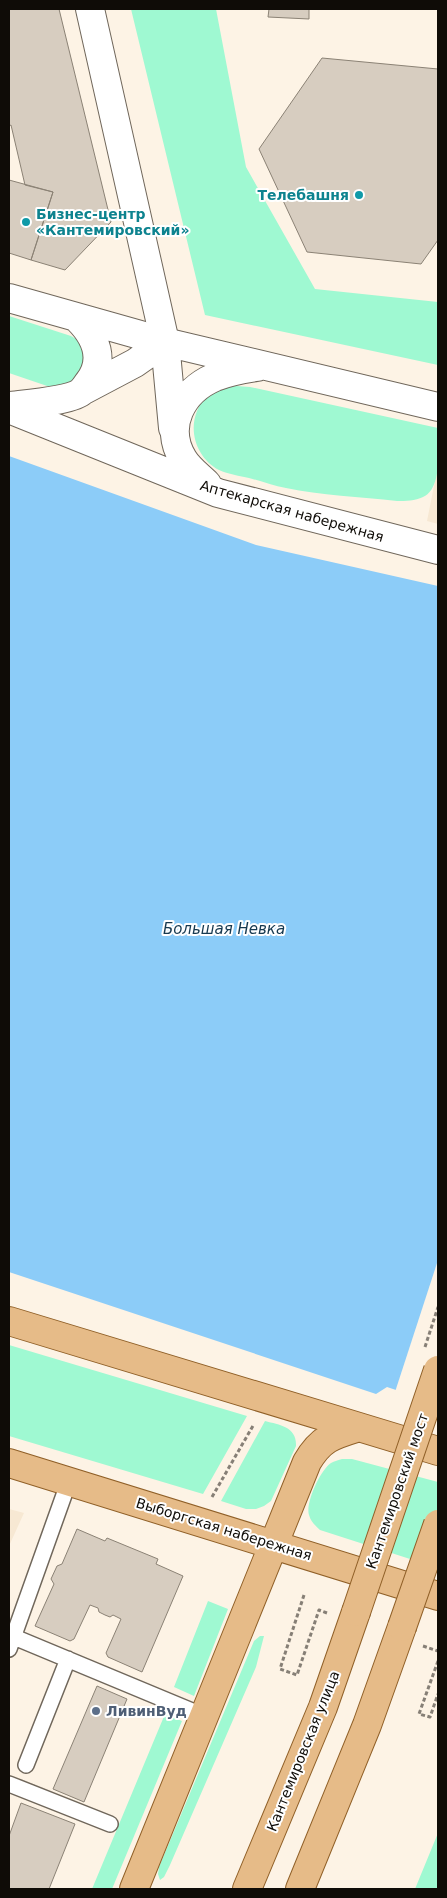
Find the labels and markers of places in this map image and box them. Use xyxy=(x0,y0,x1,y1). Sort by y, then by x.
place label: Телебашня xyxy=(257,187,349,203)
marker: Телебашня xyxy=(353,189,365,201)
place label: Бизнес-центр «Кантемировский» xyxy=(36,206,189,238)
marker: Бизнес-центр «Кантемировский» xyxy=(20,216,32,228)
place label: ЛивинВуд xyxy=(106,1703,187,1719)
marker: ЛивинВуд xyxy=(90,1705,102,1717)

